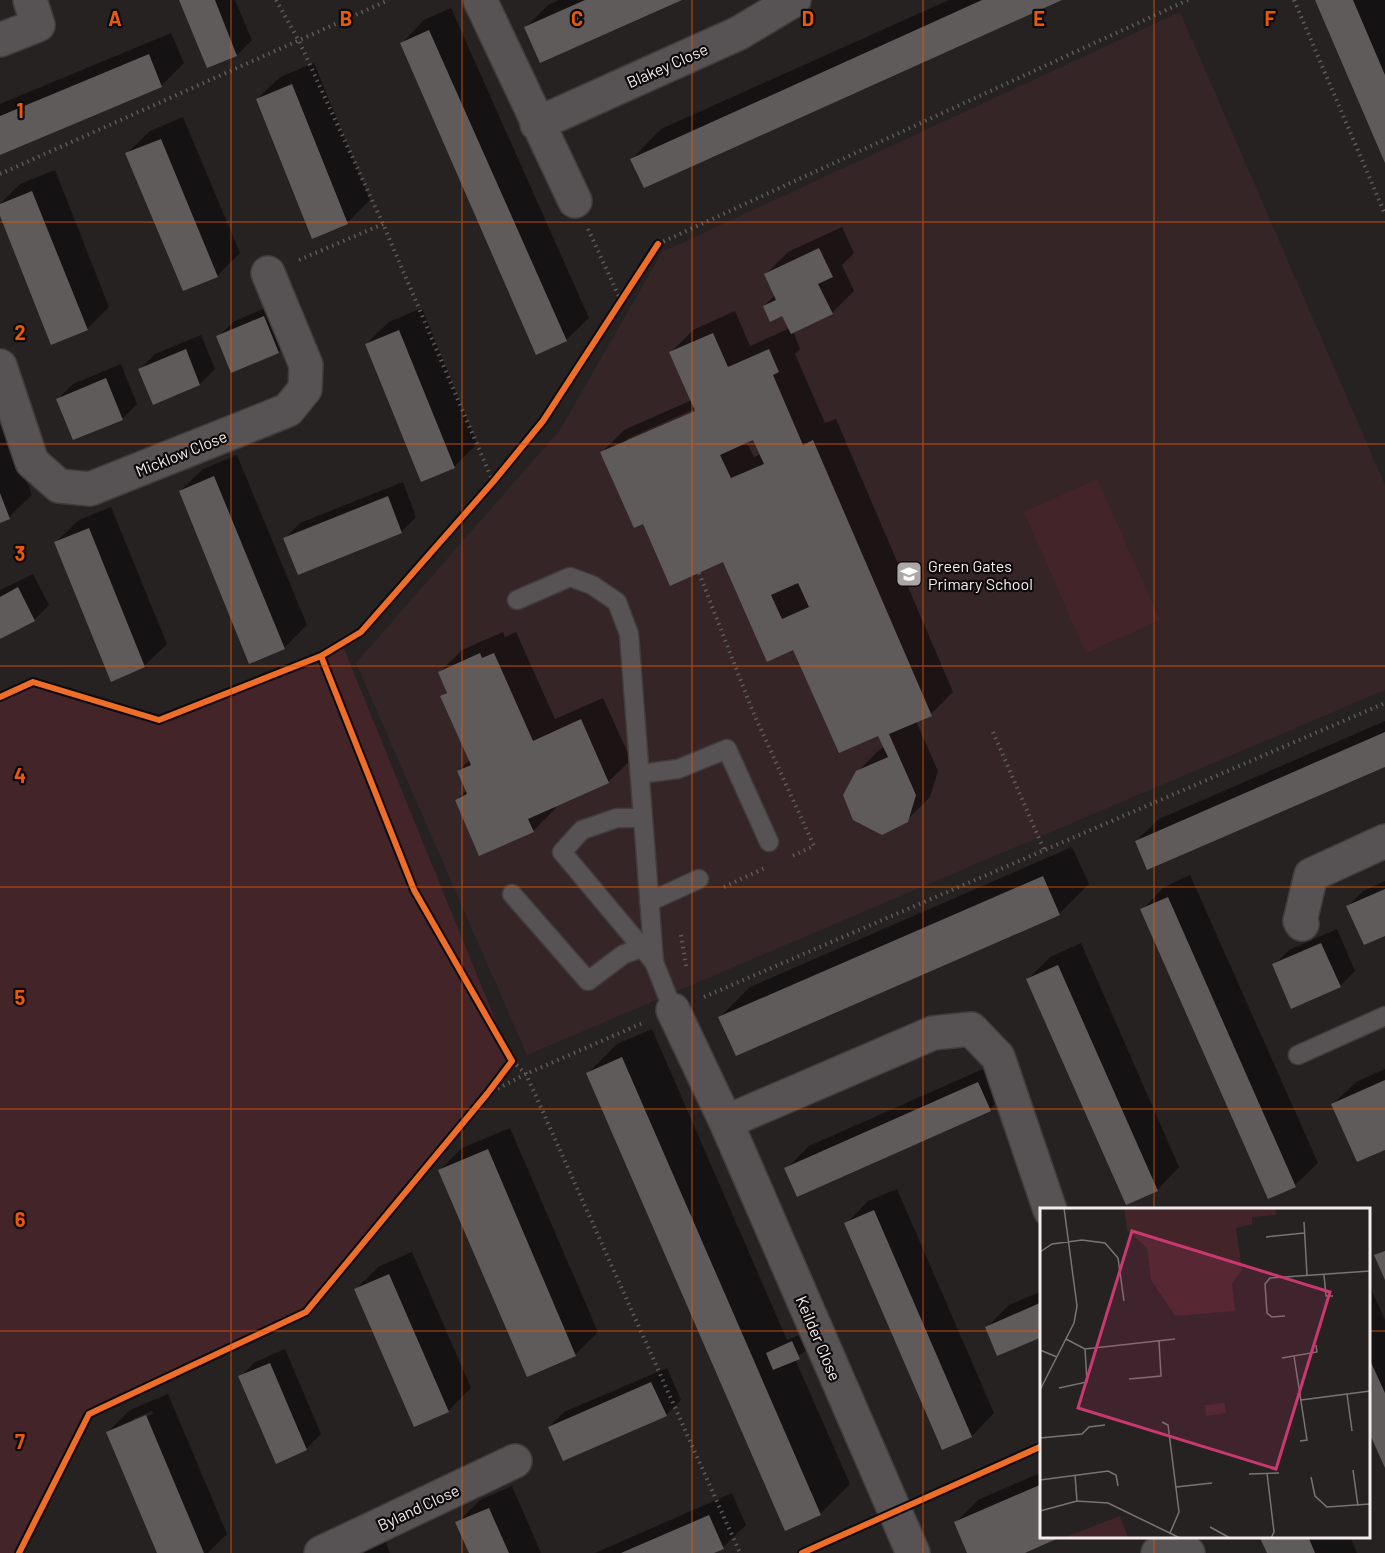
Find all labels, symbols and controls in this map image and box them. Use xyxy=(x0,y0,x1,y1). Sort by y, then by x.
text: A xyxy=(108,6,122,30)
text: B xyxy=(340,6,352,30)
text: C xyxy=(571,6,583,30)
text: D xyxy=(802,6,814,30)
text: E xyxy=(1033,6,1045,30)
text: F xyxy=(1264,6,1276,30)
street label: Blakey Close xyxy=(623,39,711,91)
text: 1 xyxy=(16,98,24,122)
text: 2 xyxy=(14,320,26,344)
street label: Micklow Close xyxy=(132,426,230,480)
text: 3 xyxy=(15,541,25,565)
place label: Green Gates Primary School xyxy=(928,556,1033,593)
school or university icon: Green Gates Primary School xyxy=(894,559,924,589)
text: 4 xyxy=(14,763,26,787)
text: 5 xyxy=(15,985,26,1009)
text: 6 xyxy=(15,1207,26,1231)
inset map xyxy=(1040,1208,1370,1538)
street label: Keilder Close xyxy=(793,1293,845,1383)
text: 7 xyxy=(15,1429,25,1453)
street label: Byland Close xyxy=(374,1480,462,1534)

